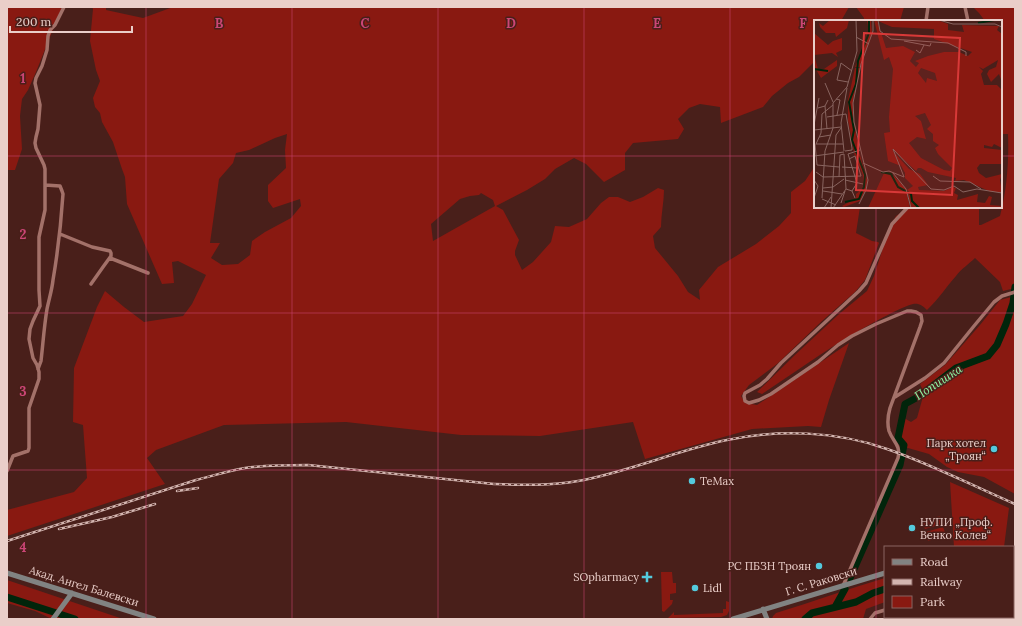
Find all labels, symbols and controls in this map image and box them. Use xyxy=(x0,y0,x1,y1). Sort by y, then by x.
scale bar xyxy=(10,8,132,34)
text: 200 m xyxy=(16,14,52,29)
text: B xyxy=(215,15,224,32)
text: C xyxy=(361,15,370,32)
text: D xyxy=(506,15,516,32)
text: E xyxy=(653,15,661,32)
text: F xyxy=(799,15,807,32)
inset map xyxy=(814,20,1002,208)
text: 1 xyxy=(20,70,26,87)
text: 2 xyxy=(20,226,27,243)
water label: Попишка xyxy=(911,361,965,403)
text: 3 xyxy=(19,383,27,400)
place label: Парк хотел „Троян“ xyxy=(926,436,986,463)
marker: Парк хотел „Троян“ xyxy=(989,444,999,454)
place label: ТеМах xyxy=(700,474,734,488)
marker: ТеМах xyxy=(687,476,697,486)
place label: НУПИ „Проф. Венко Колев“ xyxy=(920,515,993,542)
marker: НУПИ „Проф. Венко Колев“ xyxy=(907,523,917,533)
text: 4 xyxy=(19,539,27,556)
legend xyxy=(884,546,1014,618)
text: Road xyxy=(920,554,948,569)
place label: РС ПБЗН Троян xyxy=(727,559,811,573)
marker: РС ПБЗН Троян xyxy=(814,561,824,571)
street label: Акад. Ангел Балевски xyxy=(27,562,141,609)
street label: Г. С. Раковски xyxy=(784,563,858,599)
place label: SOpharmacy xyxy=(573,570,639,584)
marker: SOpharmacy xyxy=(642,572,652,582)
text: Railway xyxy=(920,574,963,589)
place label: Lidl xyxy=(703,581,722,595)
marker: Lidl xyxy=(690,583,700,593)
text: Park xyxy=(920,594,946,609)

